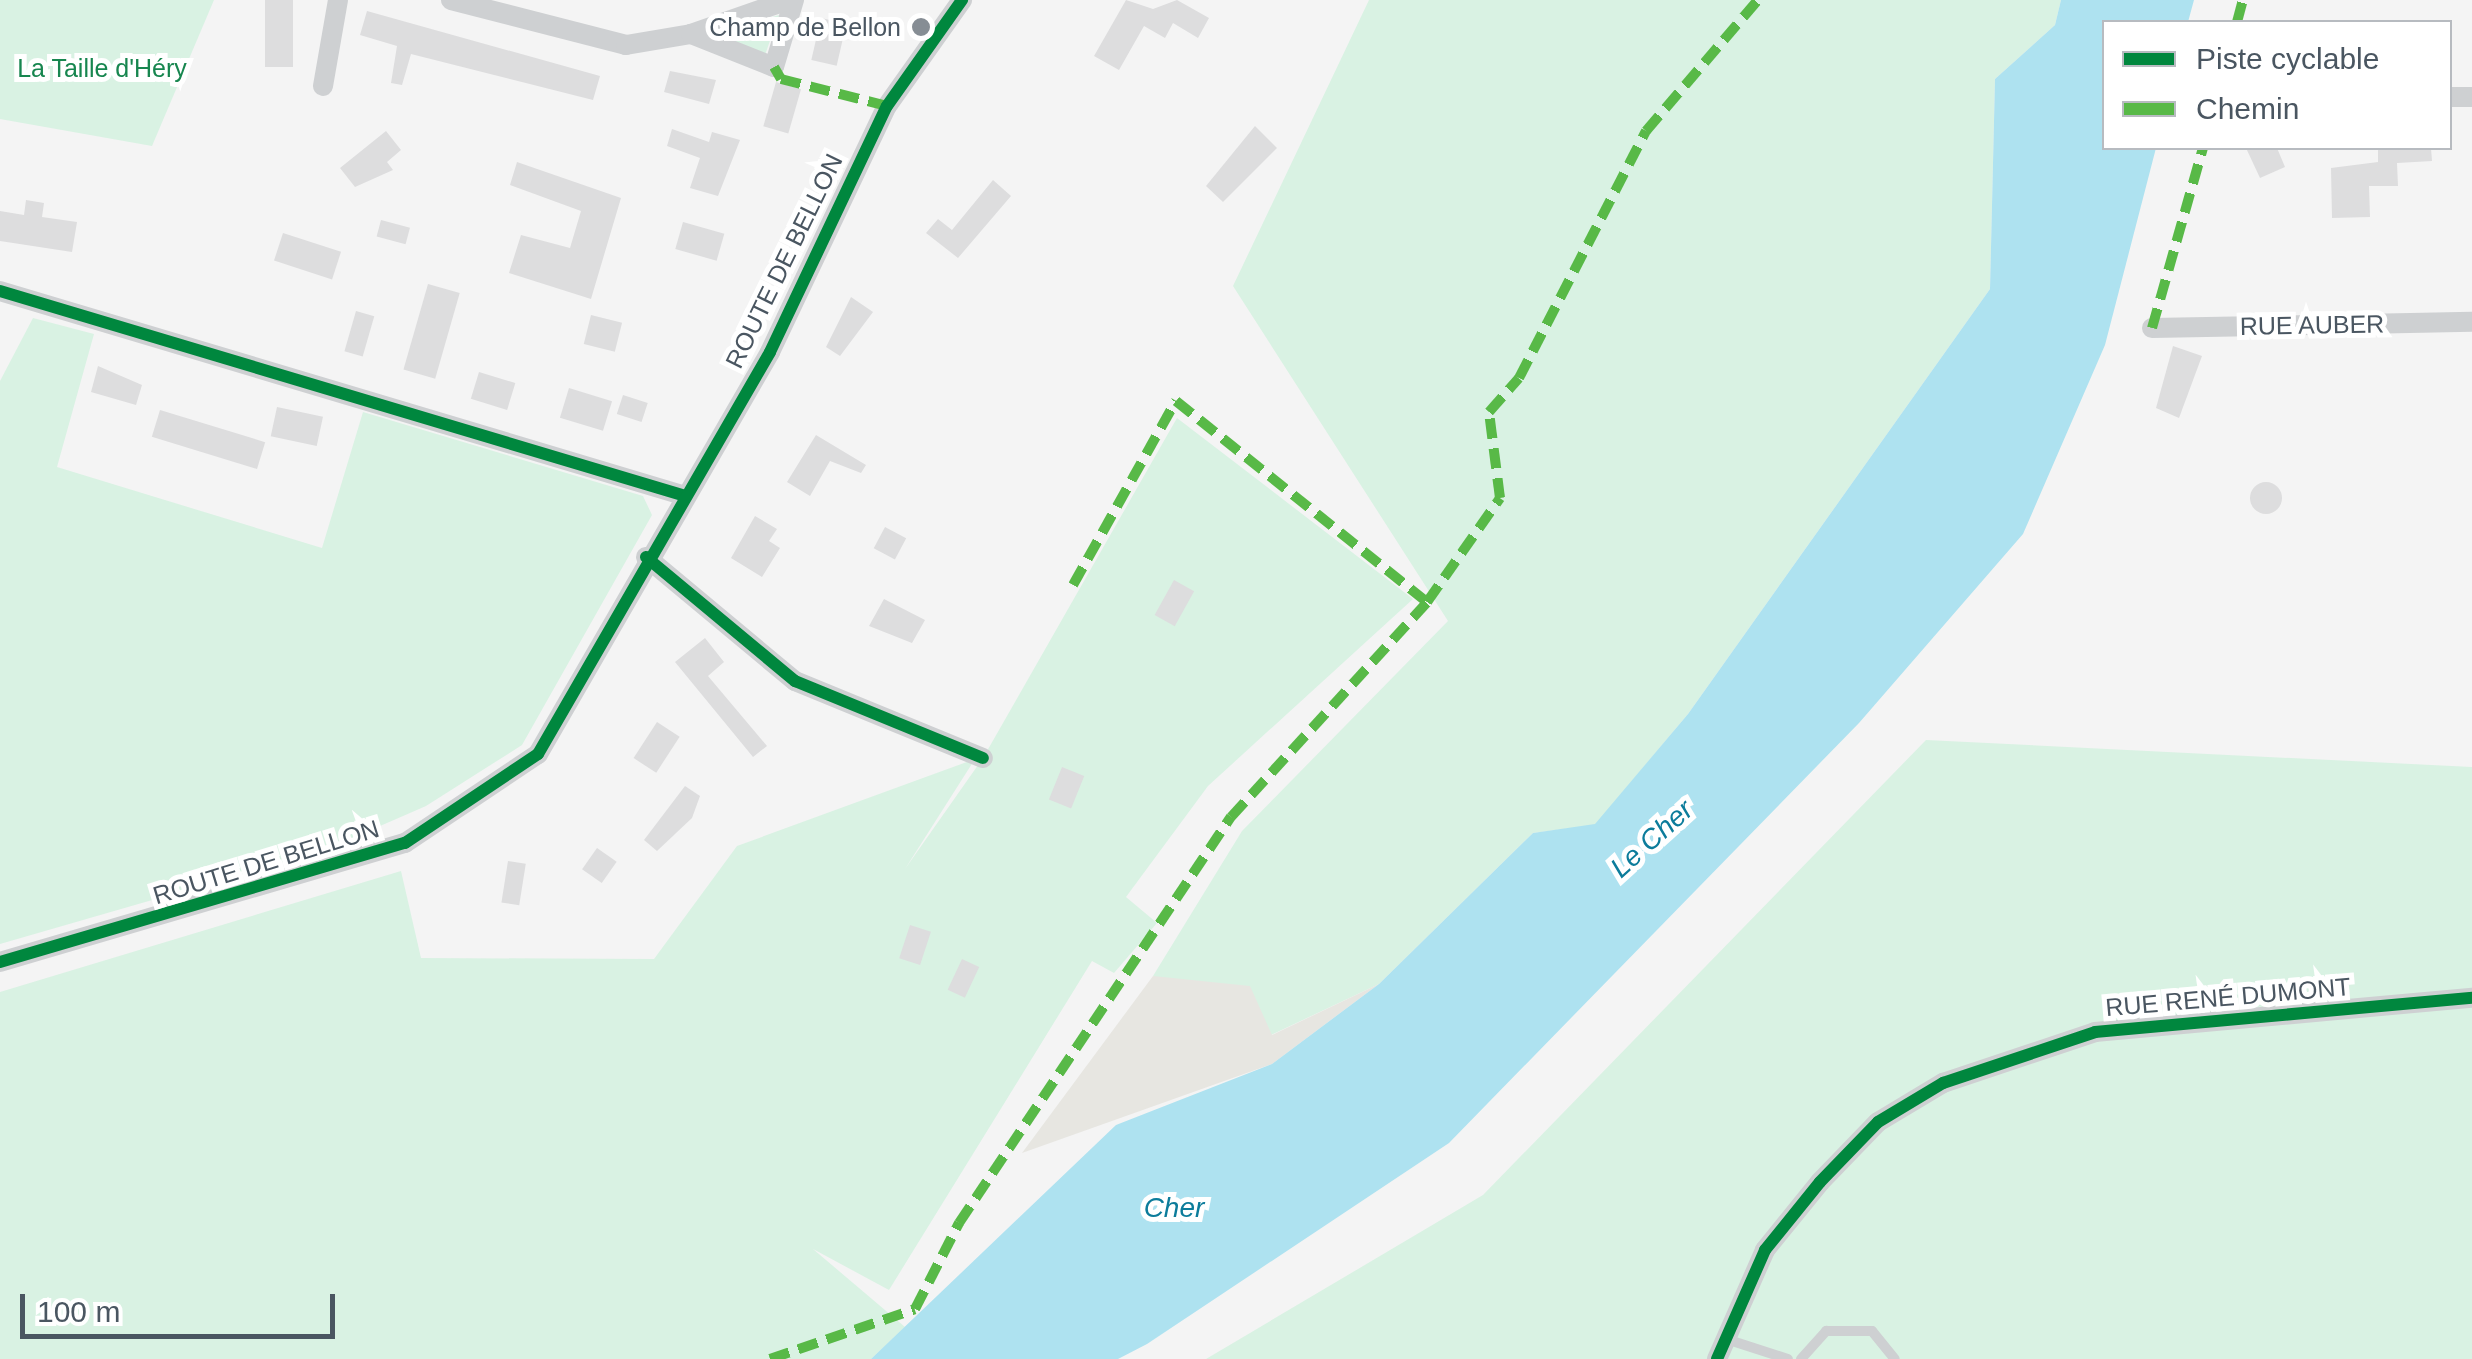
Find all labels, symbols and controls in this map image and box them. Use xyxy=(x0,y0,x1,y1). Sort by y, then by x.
place label: Champ de Bellon xyxy=(709,12,901,42)
marker: Champ de Bellon xyxy=(910,16,932,38)
legend xyxy=(2102,20,2452,150)
text: Piste cyclable xyxy=(2196,42,2379,75)
park label: La Taille d'Héry xyxy=(17,53,187,83)
text: Chemin xyxy=(2196,92,2299,125)
street label: ROUTE DE BELLON xyxy=(719,149,849,373)
street label: RUE AUBER xyxy=(2239,309,2385,341)
water label: Le Cher xyxy=(1604,793,1700,885)
street label: ROUTE DE BELLON xyxy=(149,813,383,911)
street label: RUE RENÉ DUMONT xyxy=(2104,971,2352,1023)
water label: Cher xyxy=(1144,1191,1204,1225)
scale bar xyxy=(25,1274,340,1336)
text: 100 m xyxy=(37,1295,120,1328)

